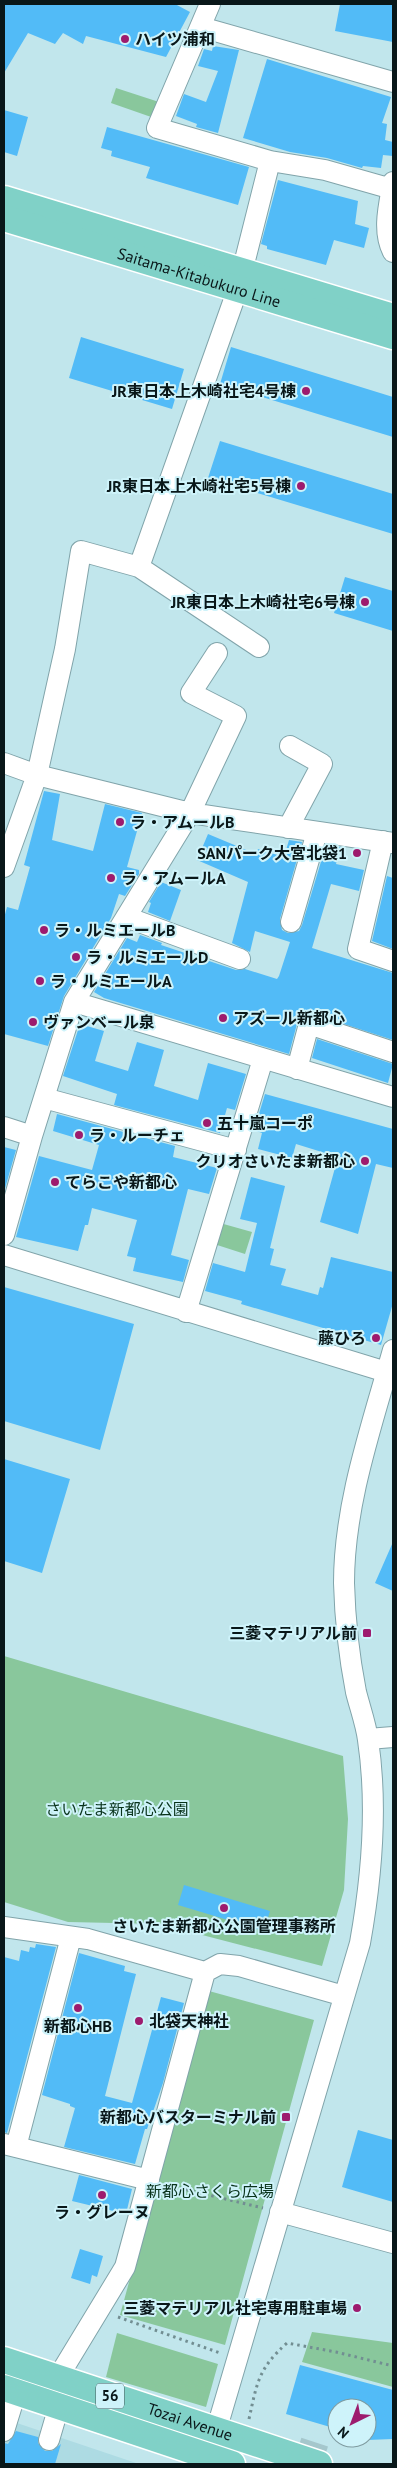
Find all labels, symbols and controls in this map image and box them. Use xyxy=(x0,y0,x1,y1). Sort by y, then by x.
place label: ハイツ浦和 xyxy=(135,29,215,49)
marker: ハイツ浦和 xyxy=(119,33,131,45)
street label: Saitama-Kitabukuro Line xyxy=(115,243,283,311)
place label: JR東日本上木崎社宅4号棟 xyxy=(111,381,296,401)
marker: JR東日本上木崎社宅4号棟 xyxy=(300,385,312,397)
place label: JR東日本上木崎社宅5号棟 xyxy=(106,476,291,496)
marker: JR東日本上木崎社宅5号棟 xyxy=(295,480,307,492)
place label: JR東日本上木崎社宅6号棟 xyxy=(170,592,355,612)
marker: JR東日本上木崎社宅6号棟 xyxy=(359,596,371,608)
place label: ラ・アムールB xyxy=(130,812,234,832)
marker: ラ・アムールB xyxy=(114,816,126,828)
place label: SANパーク大宮北袋1 xyxy=(197,843,347,863)
marker: SANパーク大宮北袋1 xyxy=(351,847,363,859)
place label: ラ・アムールA xyxy=(121,868,226,888)
marker: ラ・アムールA xyxy=(105,872,117,884)
place label: ラ・ルミエールB xyxy=(54,920,175,940)
marker: ラ・ルミエールB xyxy=(38,924,50,936)
place label: ラ・ルミエールD xyxy=(86,947,208,967)
marker: ラ・ルミエールD xyxy=(70,951,82,963)
place label: ラ・ルミエールA xyxy=(50,971,172,991)
marker: ラ・ルミエールA xyxy=(34,975,46,987)
place label: アズール新都心 xyxy=(233,1008,345,1028)
place label: ヴァンベール泉 xyxy=(43,1012,155,1032)
marker: アズール新都心 xyxy=(217,1012,229,1024)
marker: ヴァンベール泉 xyxy=(27,1016,39,1028)
place label: 五十嵐コーポ xyxy=(217,1113,313,1133)
marker: 五十嵐コーポ xyxy=(201,1117,213,1129)
place label: ラ・ルーチェ xyxy=(89,1125,185,1145)
marker: ラ・ルーチェ xyxy=(73,1129,85,1141)
place label: クリオさいたま新都心 xyxy=(195,1151,355,1171)
marker: クリオさいたま新都心 xyxy=(359,1155,371,1167)
place label: てらこや新都心 xyxy=(65,1172,177,1192)
marker: てらこや新都心 xyxy=(49,1176,61,1188)
place label: 藤ひろ xyxy=(318,1328,366,1348)
marker: 藤ひろ xyxy=(370,1332,382,1344)
place label: 三菱マテリアル前 xyxy=(229,1623,357,1643)
marker: 三菱マテリアル前 xyxy=(361,1627,373,1639)
park label: さいたま新都心公園 xyxy=(45,1799,189,1819)
marker: さいたま新都心公園管理事務所 xyxy=(218,1902,230,1914)
place label: さいたま新都心公園管理事務所 xyxy=(112,1916,336,1936)
marker: 新都心HB xyxy=(72,2002,84,2014)
place label: 北袋天神社 xyxy=(149,2011,229,2031)
marker: 北袋天神社 xyxy=(133,2015,145,2027)
place label: 新都心HB xyxy=(44,2016,112,2036)
place label: 新都心バスターミナル前 xyxy=(100,2107,276,2127)
marker: 新都心バスターミナル前 xyxy=(280,2111,292,2123)
park label: 新都心さくら広場 xyxy=(146,2181,274,2201)
marker: ラ・グレーヌ xyxy=(96,2189,108,2201)
place label: ラ・グレーヌ xyxy=(54,2202,150,2222)
place label: 三菱マテリアル社宅専用駐車場 xyxy=(123,2298,347,2318)
marker: 三菱マテリアル社宅専用駐車場 xyxy=(351,2302,363,2314)
road number: 56 xyxy=(96,2384,124,2408)
street label: Tozai Avenue xyxy=(145,2398,235,2445)
north arrow xyxy=(327,2398,377,2448)
text: N xyxy=(334,2423,353,2442)

